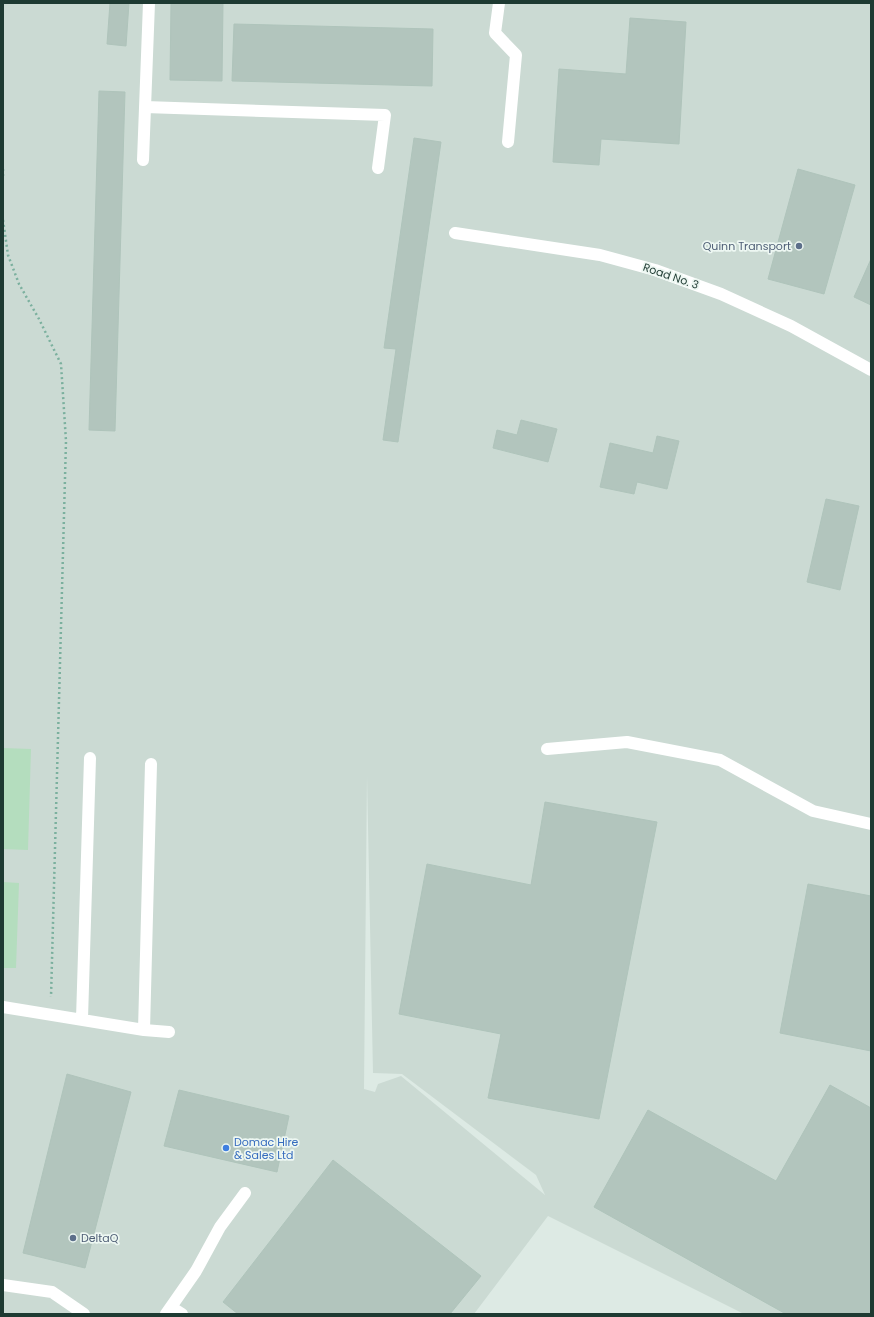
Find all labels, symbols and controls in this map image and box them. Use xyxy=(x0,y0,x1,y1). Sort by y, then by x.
place label: Quinn Transport xyxy=(703,238,791,254)
marker: Quinn Transport xyxy=(794,241,804,251)
street label: Road No. 3 xyxy=(641,259,701,293)
place label: Domac Hire & Sales Ltd xyxy=(234,1134,299,1163)
marker: Domac Hire & Sales Ltd xyxy=(221,1143,231,1153)
place label: DeltaQ xyxy=(81,1230,119,1246)
marker: DeltaQ xyxy=(68,1233,78,1243)

